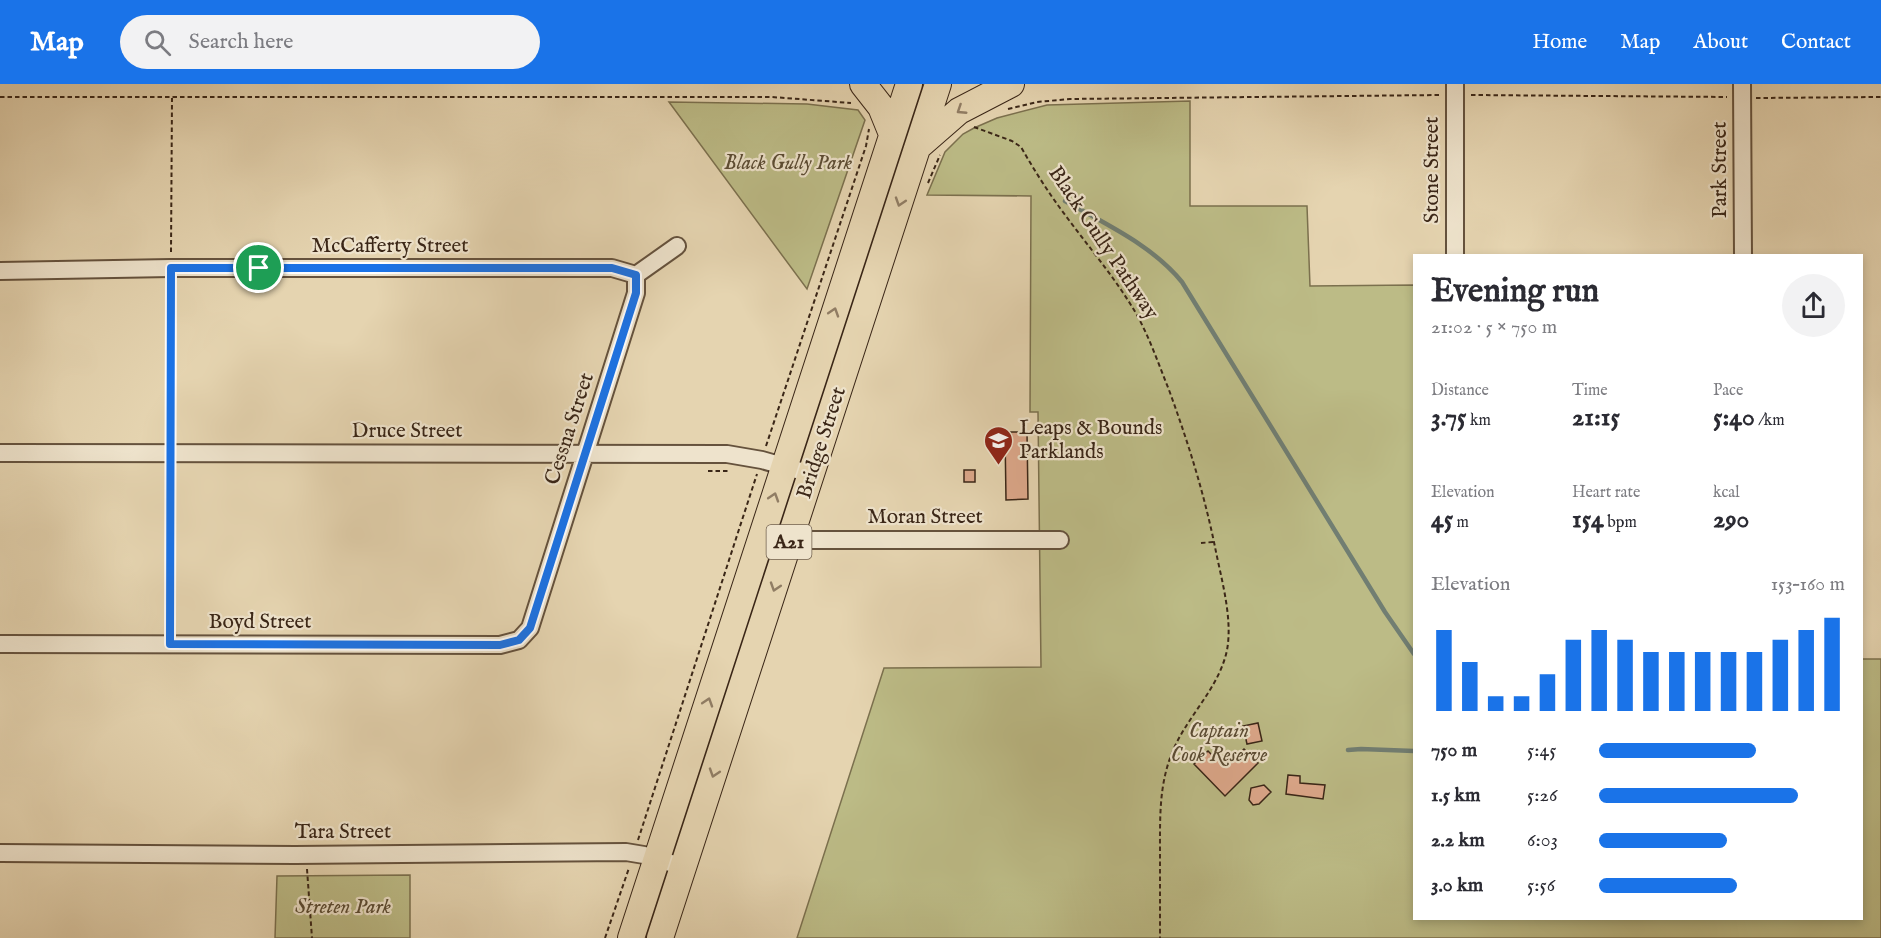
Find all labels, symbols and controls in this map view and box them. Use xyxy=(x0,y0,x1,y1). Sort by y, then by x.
search box xyxy=(120,15,540,69)
text: Map xyxy=(30,25,84,60)
icon: search xyxy=(141,26,174,59)
text: Search here xyxy=(189,28,293,56)
text: Home xyxy=(1532,29,1587,56)
text: Map xyxy=(1620,29,1660,56)
text: About xyxy=(1693,29,1748,56)
text: Contact xyxy=(1781,29,1851,56)
one-way arrow xyxy=(957,103,967,115)
street label: Stone Street xyxy=(1419,117,1446,223)
street label: Park Street xyxy=(1707,122,1734,218)
park label: Black Gully Park xyxy=(724,150,853,177)
street label: Black Gully Pathway xyxy=(1042,161,1165,325)
one-way arrow xyxy=(895,196,907,207)
street label: McCafferty Street xyxy=(312,233,468,260)
pin xyxy=(233,242,284,293)
icon: arrive xyxy=(242,251,275,284)
text: Evening run xyxy=(1431,271,1599,313)
button: share xyxy=(1782,274,1845,337)
one-way arrow xyxy=(827,307,840,317)
text: 21:02 · 5 × 750 m xyxy=(1431,315,1557,340)
street label: Cessna Street xyxy=(539,369,601,489)
text: Distance xyxy=(1431,381,1489,401)
text: Time xyxy=(1572,381,1608,401)
text: Pace xyxy=(1713,381,1743,401)
street label: Bridge Street xyxy=(791,384,853,502)
text: 3.75 xyxy=(1431,401,1467,434)
text: 21:15 xyxy=(1572,401,1620,434)
text: 5:40 xyxy=(1713,401,1755,434)
text: km xyxy=(1467,411,1491,431)
text: /km xyxy=(1755,411,1785,431)
place label: Leaps & Bounds Parklands xyxy=(1019,415,1162,466)
street label: Druce Street xyxy=(352,418,462,445)
school or university icon: Leaps & Bounds Parklands xyxy=(982,424,1014,466)
text: Elevation xyxy=(1431,483,1494,503)
text: Heart rate xyxy=(1572,483,1640,503)
text: kcal xyxy=(1713,483,1740,503)
one-way arrow xyxy=(766,492,779,503)
text: 45 xyxy=(1431,503,1453,536)
text: 154 xyxy=(1572,503,1604,536)
text: 290 xyxy=(1713,503,1749,536)
street label: Moran Street xyxy=(867,504,983,531)
text: m xyxy=(1453,513,1469,533)
text: bpm xyxy=(1604,513,1637,533)
road number: A21 xyxy=(766,525,812,559)
text: Elevation xyxy=(1431,572,1510,597)
text: 153–160 m xyxy=(1771,572,1845,597)
one-way arrow xyxy=(770,581,782,592)
street label: Boyd Street xyxy=(209,609,311,636)
one-way arrow xyxy=(700,697,713,708)
park label: Captain Cook Reserve xyxy=(1171,718,1267,769)
text: 750 m xyxy=(1431,738,1477,763)
text: 5:45 xyxy=(1527,738,1557,763)
one-way arrow xyxy=(709,767,722,778)
text: 1.5 km xyxy=(1431,783,1481,808)
text: 5:26 xyxy=(1527,783,1557,808)
street label: Tara Street xyxy=(295,819,391,846)
text: 2.2 km xyxy=(1431,828,1485,853)
text: 6:03 xyxy=(1527,828,1558,853)
text: 3.0 km xyxy=(1431,873,1483,898)
text: 5:56 xyxy=(1527,873,1555,898)
park label: Streten Park xyxy=(295,894,392,921)

